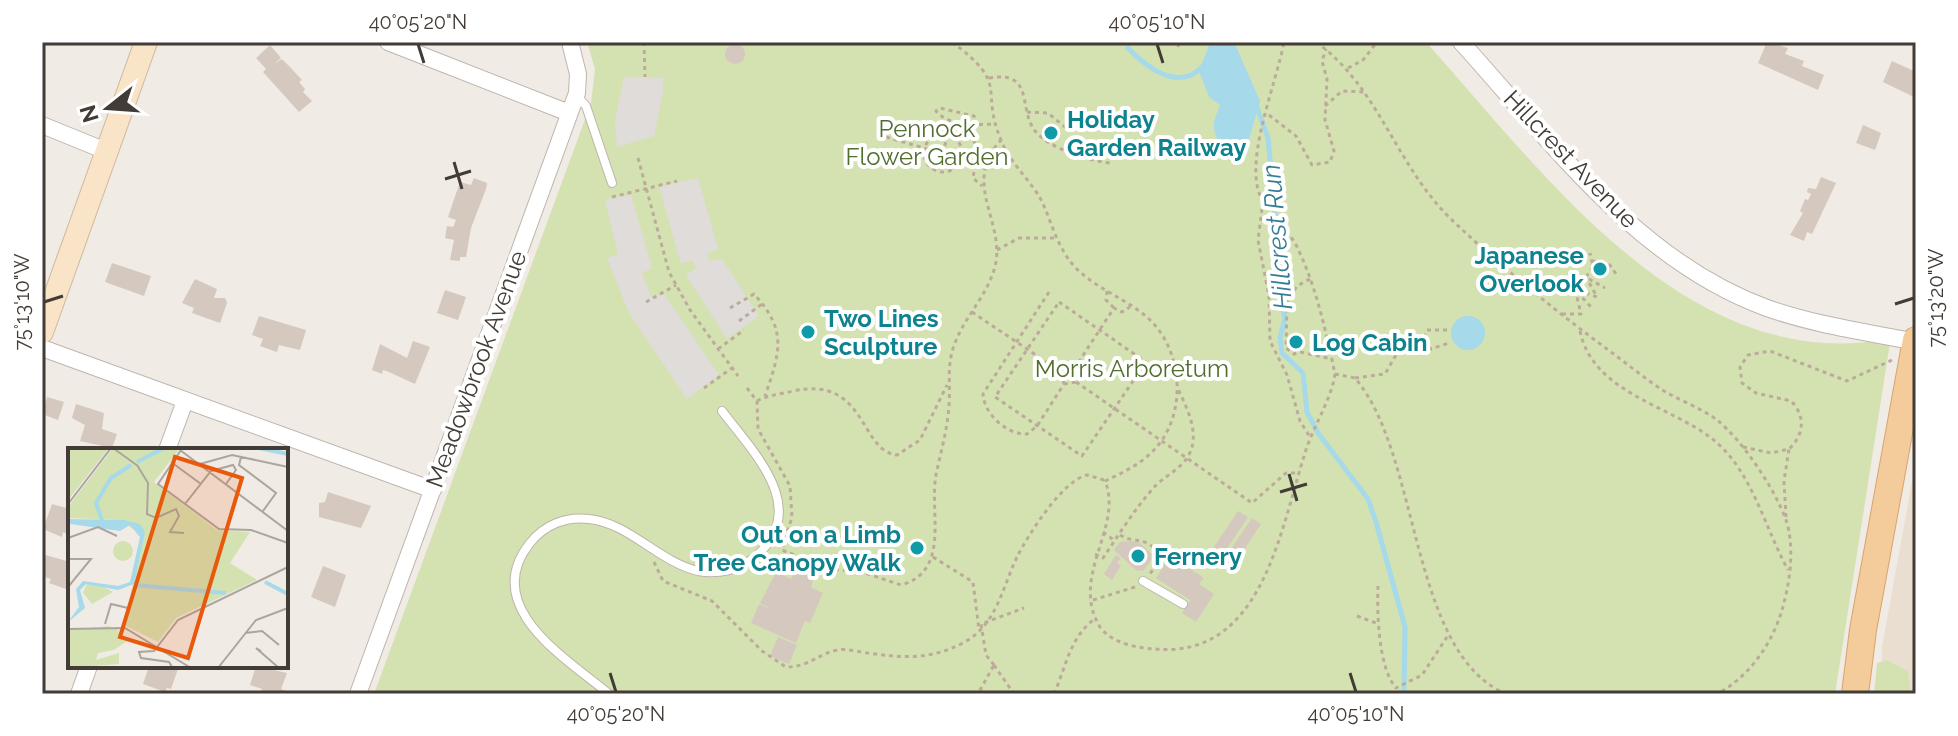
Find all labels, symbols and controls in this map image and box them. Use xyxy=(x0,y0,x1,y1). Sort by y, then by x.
text: 40°05'20"N xyxy=(369,10,467,34)
text: 40°05'10"N xyxy=(1109,10,1205,34)
north arrow xyxy=(68,68,148,148)
street label: Hillcrest Avenue xyxy=(1498,84,1644,234)
text: N xyxy=(74,102,104,126)
place label: Holiday Garden Railway xyxy=(1067,105,1246,162)
park label: Pennock Flower Garden xyxy=(845,114,1009,171)
marker: Holiday Garden Railway xyxy=(1042,124,1060,142)
water label: Hillcrest Run xyxy=(1256,163,1298,311)
place label: Japanese Overlook xyxy=(1475,241,1585,298)
street label: Meadowbrook Avenue xyxy=(420,247,532,491)
text: 75°13'20"W xyxy=(1924,248,1948,347)
text: 75°13'10"W xyxy=(10,253,34,351)
marker: Japanese Overlook xyxy=(1591,260,1609,278)
place label: Two Lines Sculpture xyxy=(824,304,939,361)
marker: Two Lines Sculpture xyxy=(799,323,817,341)
place label: Log Cabin xyxy=(1312,328,1428,357)
marker: Log Cabin xyxy=(1287,333,1305,351)
park label: Morris Arboretum xyxy=(1035,354,1229,383)
inset map xyxy=(68,448,288,668)
place label: Out on a Limb Tree Canopy Walk xyxy=(693,520,902,577)
marker: Out on a Limb Tree Canopy Walk xyxy=(908,539,926,557)
place label: Fernery xyxy=(1154,542,1242,571)
marker: Fernery xyxy=(1129,547,1147,565)
text: 40°05'20"N xyxy=(567,702,665,726)
text: 40°05'10"N xyxy=(1308,702,1404,726)

